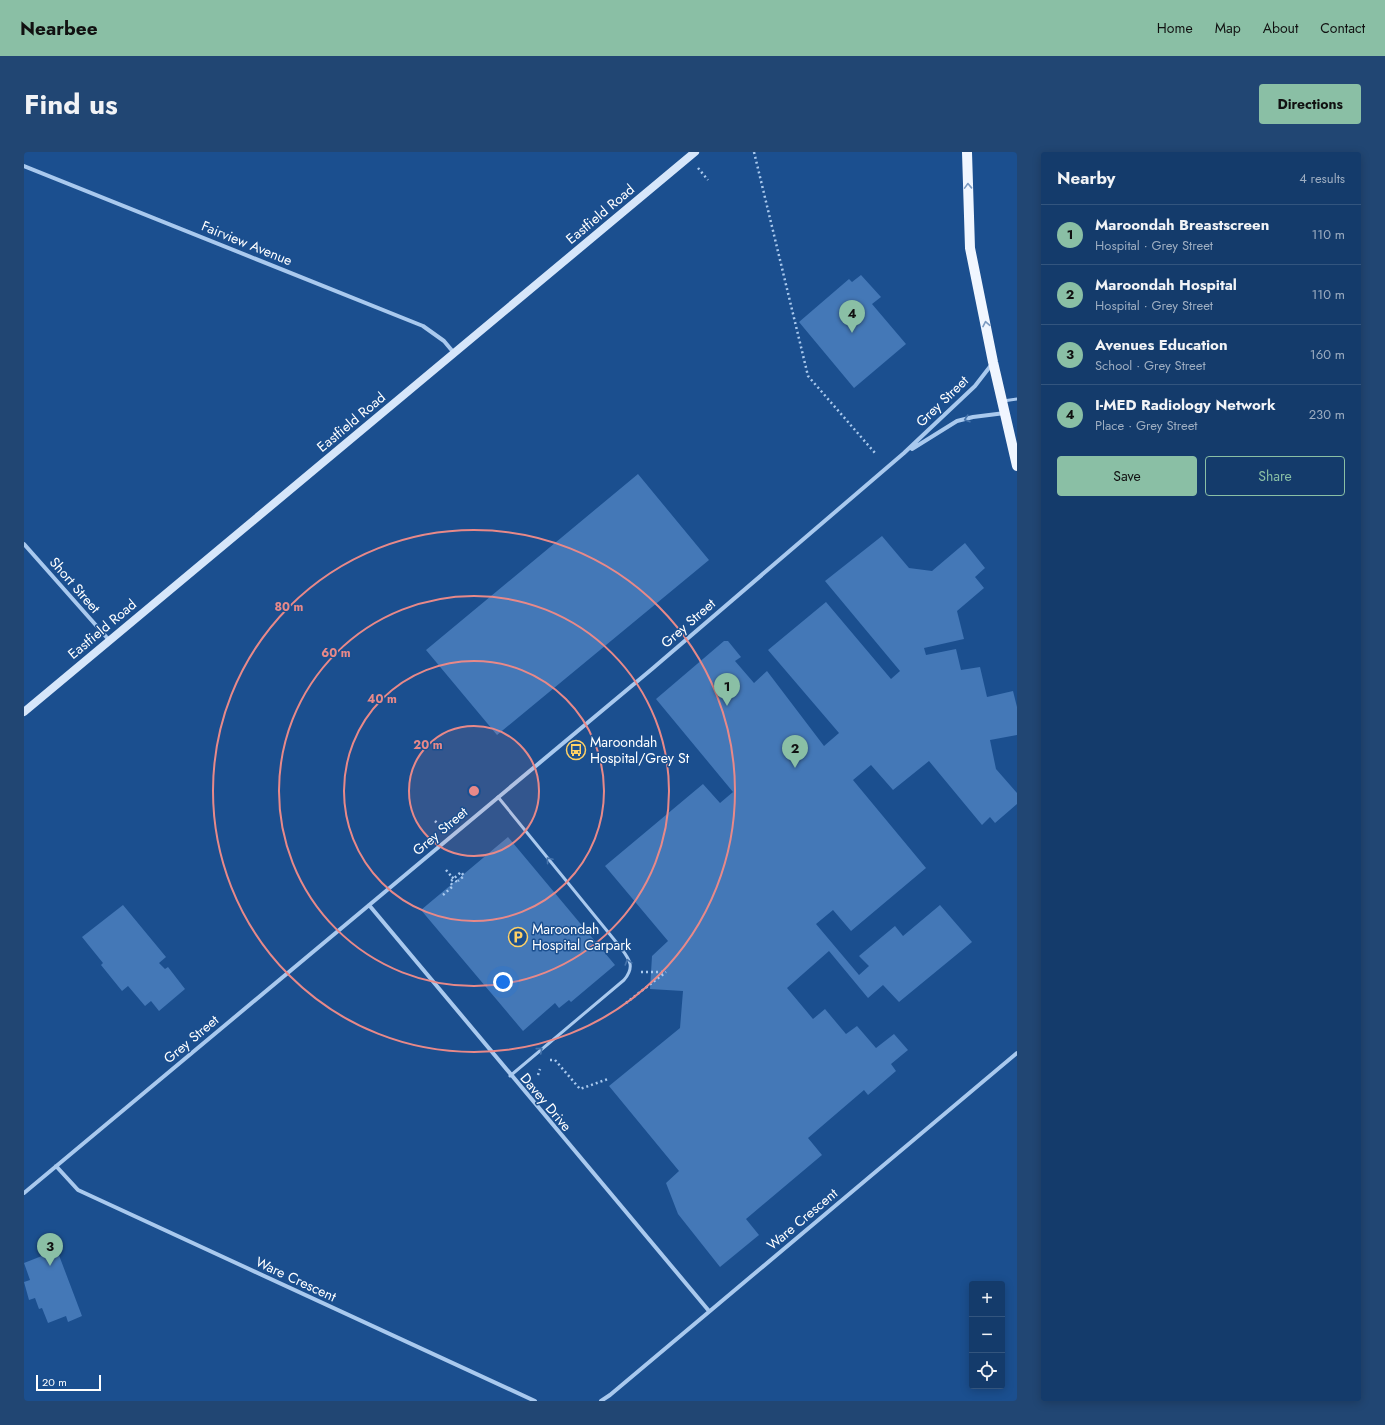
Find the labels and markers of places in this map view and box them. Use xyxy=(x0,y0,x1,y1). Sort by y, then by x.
pin: 4 xyxy=(839,300,865,333)
pin: 1 xyxy=(714,673,740,706)
place label: Maroondah Hospital/Grey St xyxy=(590,732,690,768)
pin: 2 xyxy=(782,735,808,768)
bus stop icon: Maroondah Hospital/Grey St xyxy=(565,739,587,761)
centre of rings xyxy=(467,784,481,798)
place label: Maroondah Hospital Carpark xyxy=(532,919,632,955)
parking icon: Maroondah Hospital Carpark xyxy=(507,926,529,948)
pin: 3 xyxy=(37,1233,63,1266)

